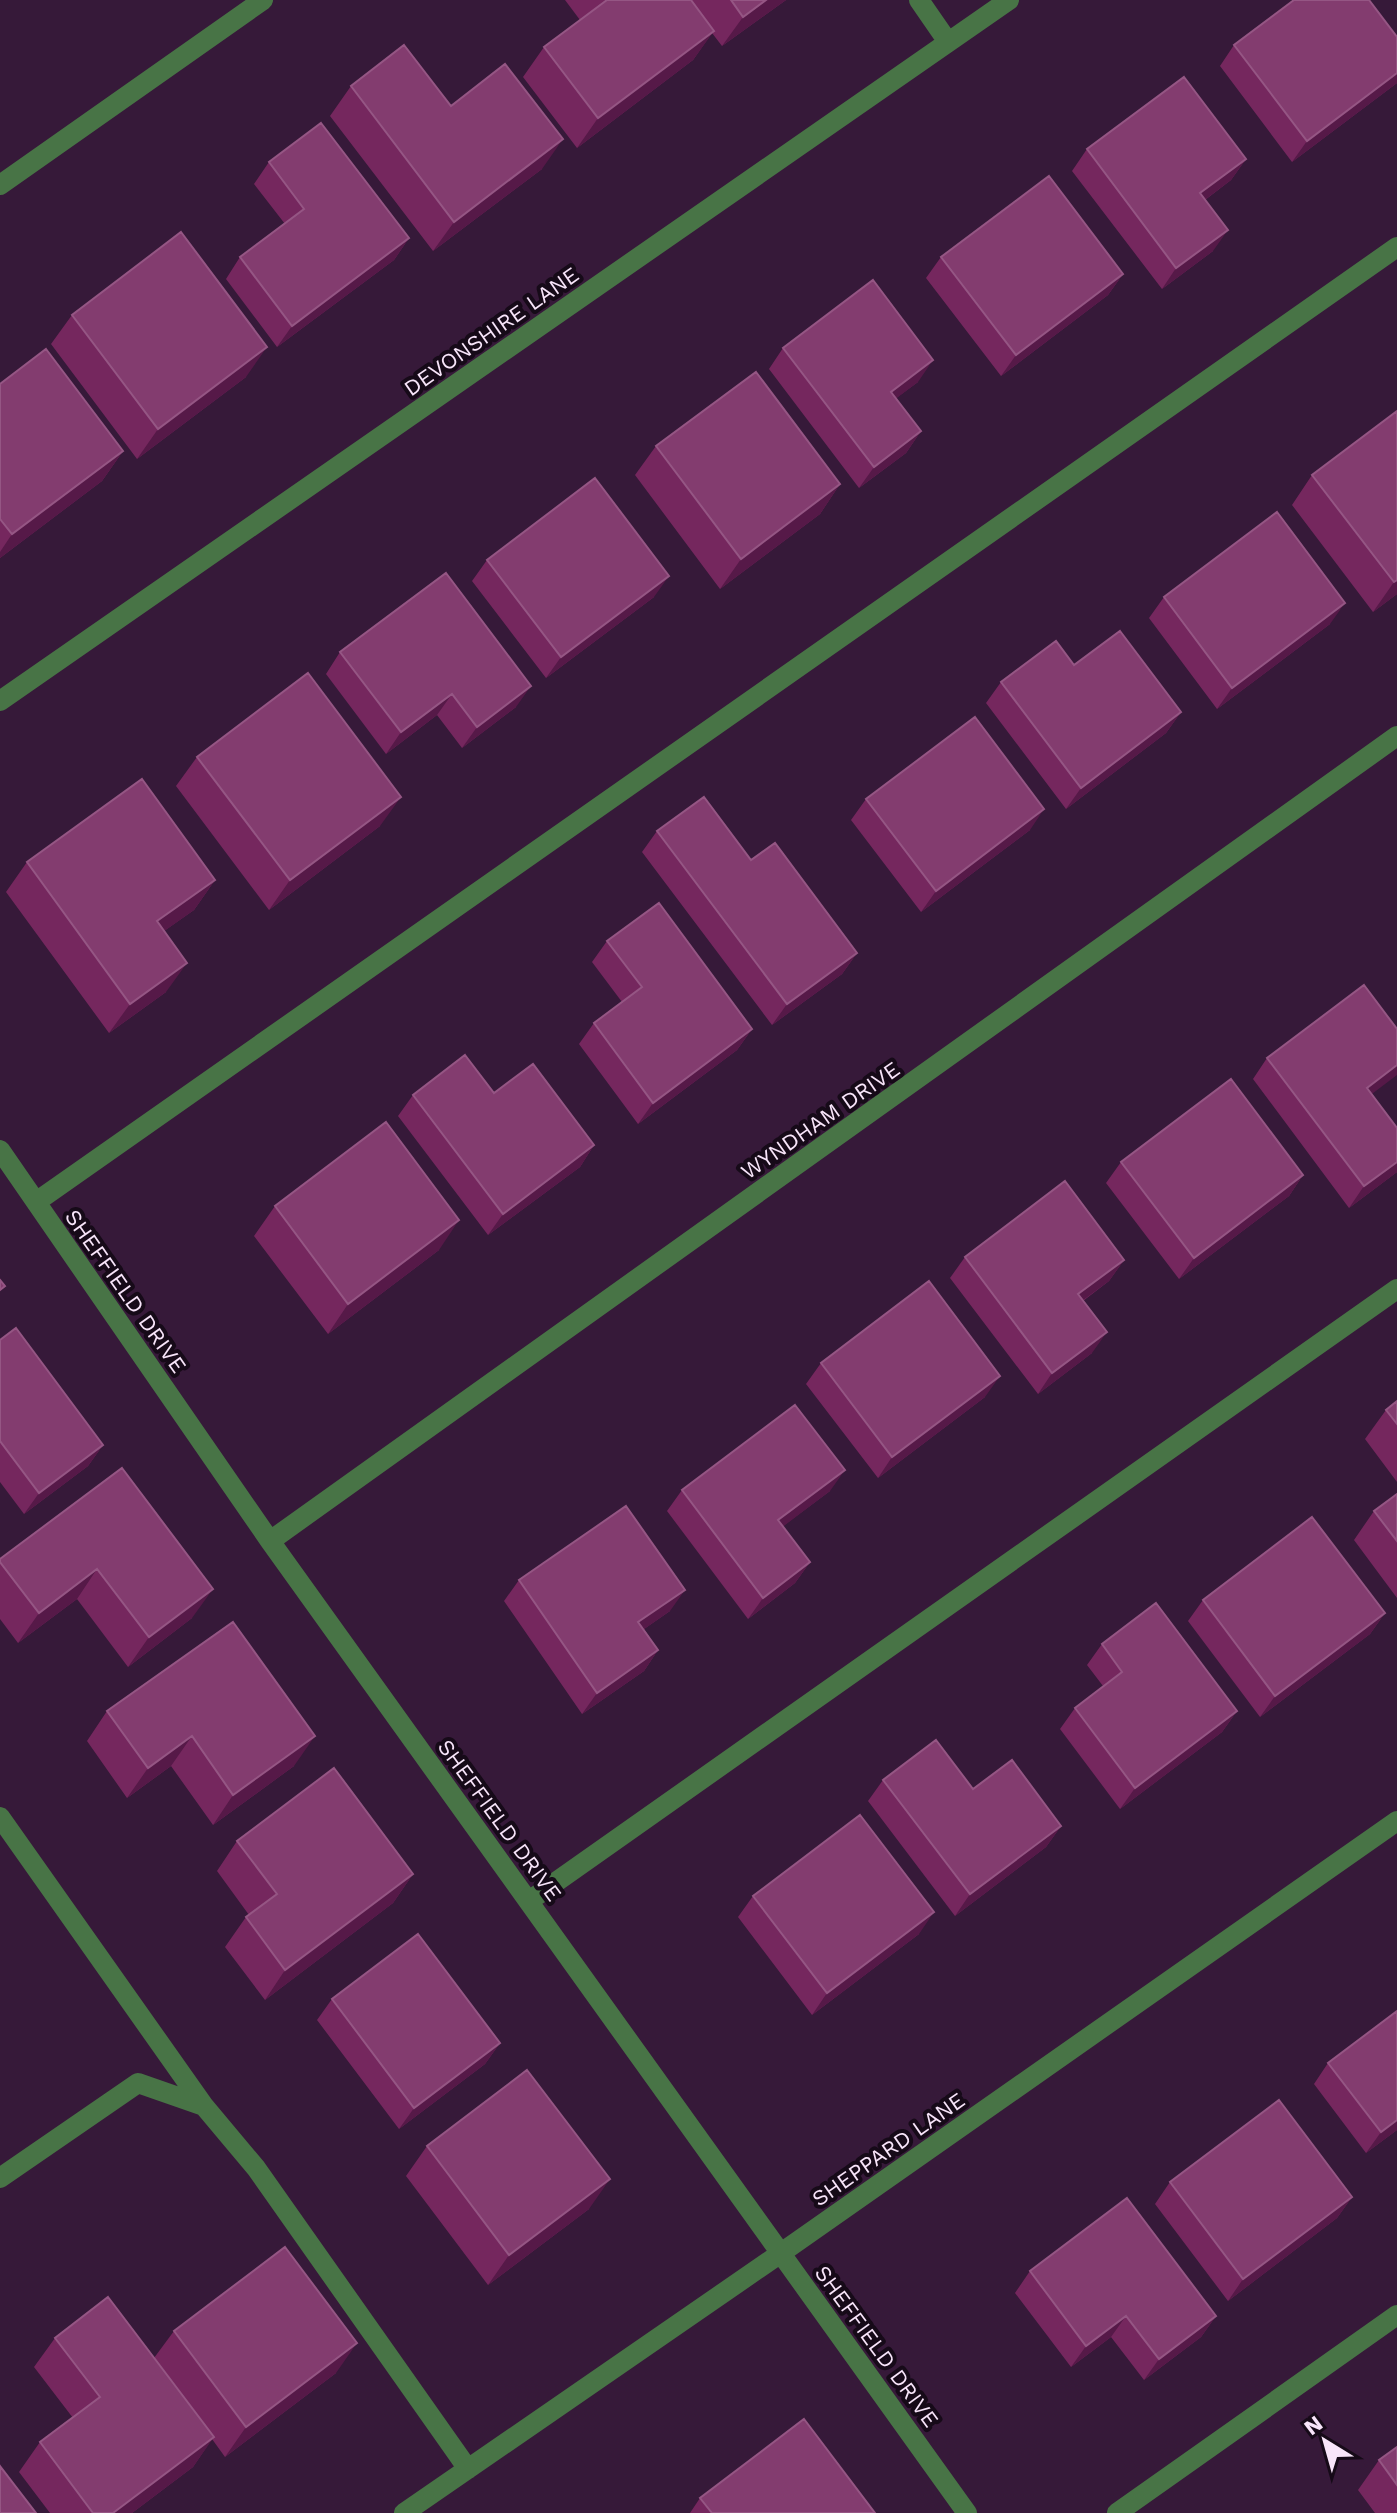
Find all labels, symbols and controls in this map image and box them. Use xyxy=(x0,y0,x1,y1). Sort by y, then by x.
street label: DEVONSHIRE LANE xyxy=(399,262,583,401)
street label: WYNDHAM DRIVE xyxy=(736,1056,904,1184)
street label: SHEFFIELD DRIVE xyxy=(60,1205,191,1378)
street label: SHEFFIELD DRIVE xyxy=(433,1735,567,1906)
street label: SHEPPARD LANE xyxy=(807,2087,969,2211)
street label: SHEFFIELD DRIVE xyxy=(810,2261,944,2432)
north arrow xyxy=(1285,2401,1365,2481)
text: N xyxy=(1299,2411,1327,2440)

